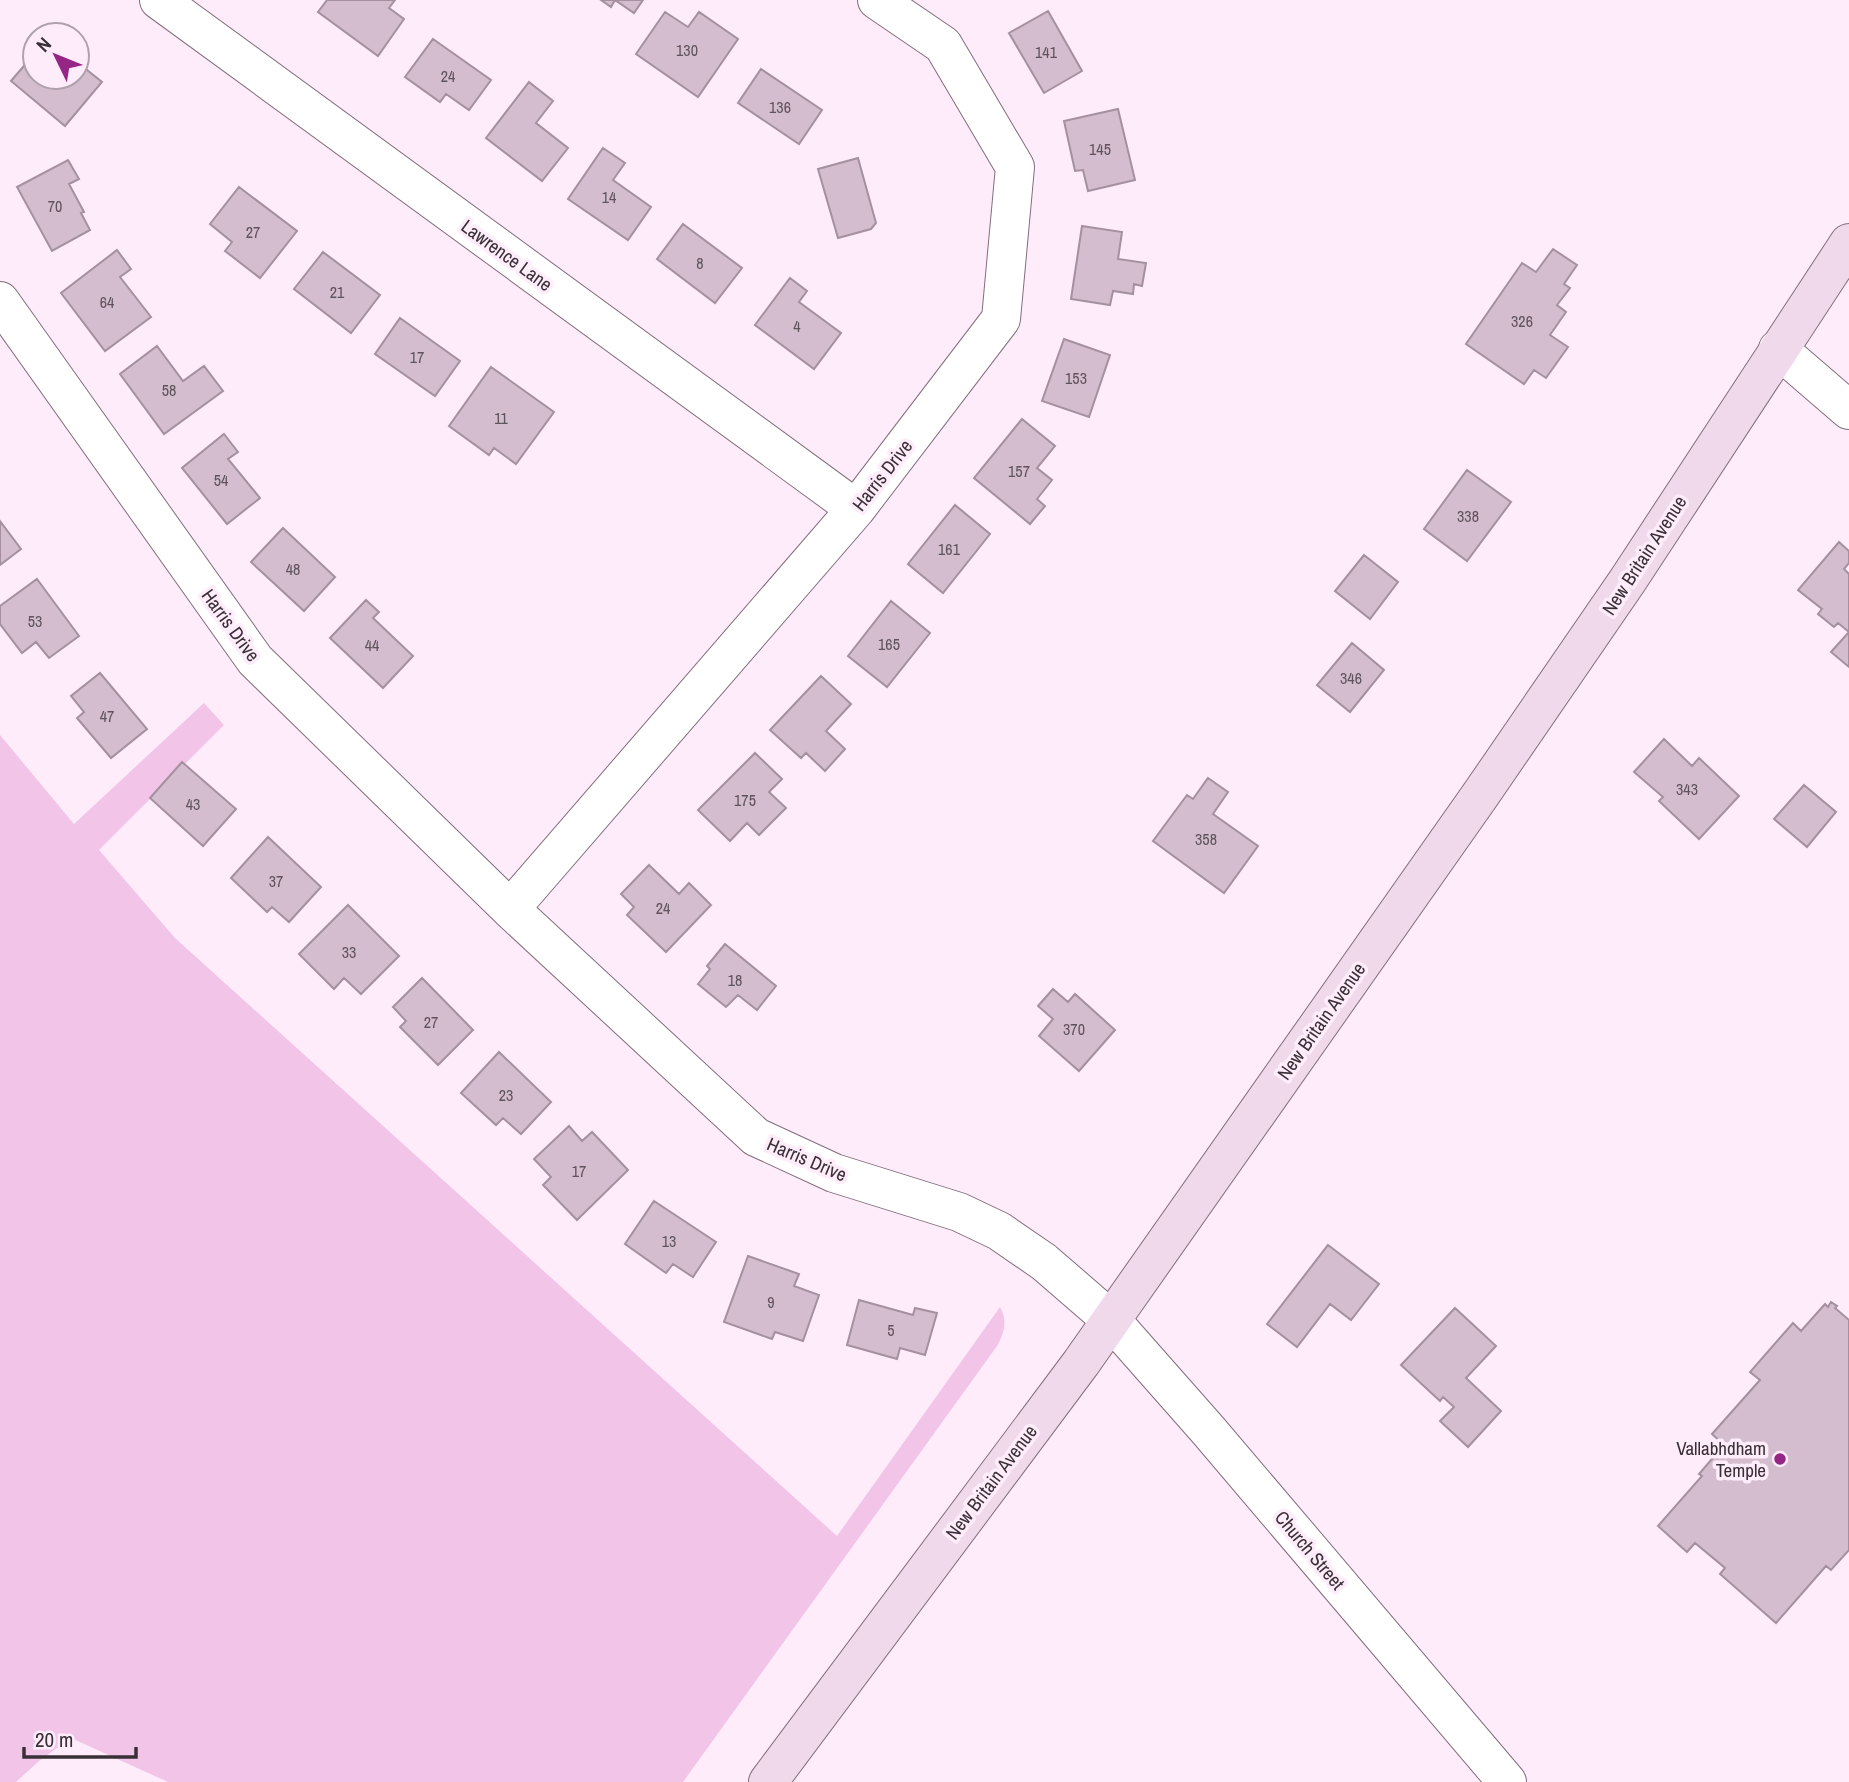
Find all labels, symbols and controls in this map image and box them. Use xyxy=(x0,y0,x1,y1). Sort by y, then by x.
north arrow xyxy=(21,21,91,91)
text: N xyxy=(30,31,57,57)
house number: 130 xyxy=(676,39,698,61)
house number: 141 xyxy=(1035,41,1058,63)
house number: 24 xyxy=(441,65,455,87)
house number: 136 xyxy=(769,96,791,118)
house number: 145 xyxy=(1089,138,1111,160)
house number: 14 xyxy=(602,186,616,208)
house number: 70 xyxy=(48,195,62,217)
street label: Lawrence Lane xyxy=(456,213,558,297)
house number: 27 xyxy=(246,221,260,243)
house number: 8 xyxy=(696,252,704,274)
house number: 21 xyxy=(330,281,345,303)
house number: 64 xyxy=(100,291,114,313)
house number: 326 xyxy=(1511,310,1533,332)
house number: 4 xyxy=(793,315,801,337)
house number: 17 xyxy=(410,346,424,368)
house number: 153 xyxy=(1065,367,1087,389)
house number: 58 xyxy=(162,379,176,401)
house number: 11 xyxy=(494,407,509,429)
street label: Harris Drive xyxy=(846,434,918,516)
house number: 157 xyxy=(1008,460,1030,482)
house number: 54 xyxy=(214,469,228,491)
street label: New Britain Avenue xyxy=(1596,490,1692,620)
house number: 338 xyxy=(1457,505,1479,527)
house number: 161 xyxy=(938,538,961,560)
house number: 48 xyxy=(286,558,300,580)
street label: Harris Drive xyxy=(196,583,266,667)
house number: 53 xyxy=(28,610,42,632)
house number: 165 xyxy=(878,633,900,655)
house number: 44 xyxy=(365,634,379,656)
house number: 346 xyxy=(1340,667,1362,689)
house number: 47 xyxy=(100,705,114,727)
house number: 343 xyxy=(1676,778,1698,800)
house number: 175 xyxy=(734,789,756,811)
house number: 43 xyxy=(186,793,200,815)
house number: 358 xyxy=(1195,828,1217,850)
house number: 37 xyxy=(269,870,283,892)
house number: 24 xyxy=(656,897,670,919)
house number: 33 xyxy=(342,941,356,963)
street label: New Britain Avenue xyxy=(1271,957,1371,1085)
house number: 18 xyxy=(728,969,742,991)
house number: 27 xyxy=(424,1011,438,1033)
house number: 370 xyxy=(1063,1018,1085,1040)
house number: 23 xyxy=(499,1084,513,1106)
street label: Harris Drive xyxy=(763,1131,851,1187)
house number: 17 xyxy=(572,1160,586,1182)
house number: 13 xyxy=(662,1230,676,1252)
house number: 9 xyxy=(767,1291,775,1313)
house number: 5 xyxy=(887,1319,895,1341)
street label: New Britain Avenue xyxy=(939,1419,1043,1545)
place label: Vallabhdham Temple xyxy=(1676,1435,1766,1483)
marker: Vallabhdham Temple xyxy=(1772,1451,1788,1467)
street label: Church Street xyxy=(1269,1505,1351,1596)
scale bar xyxy=(24,1716,136,1760)
text: 20 m xyxy=(35,1725,73,1754)

